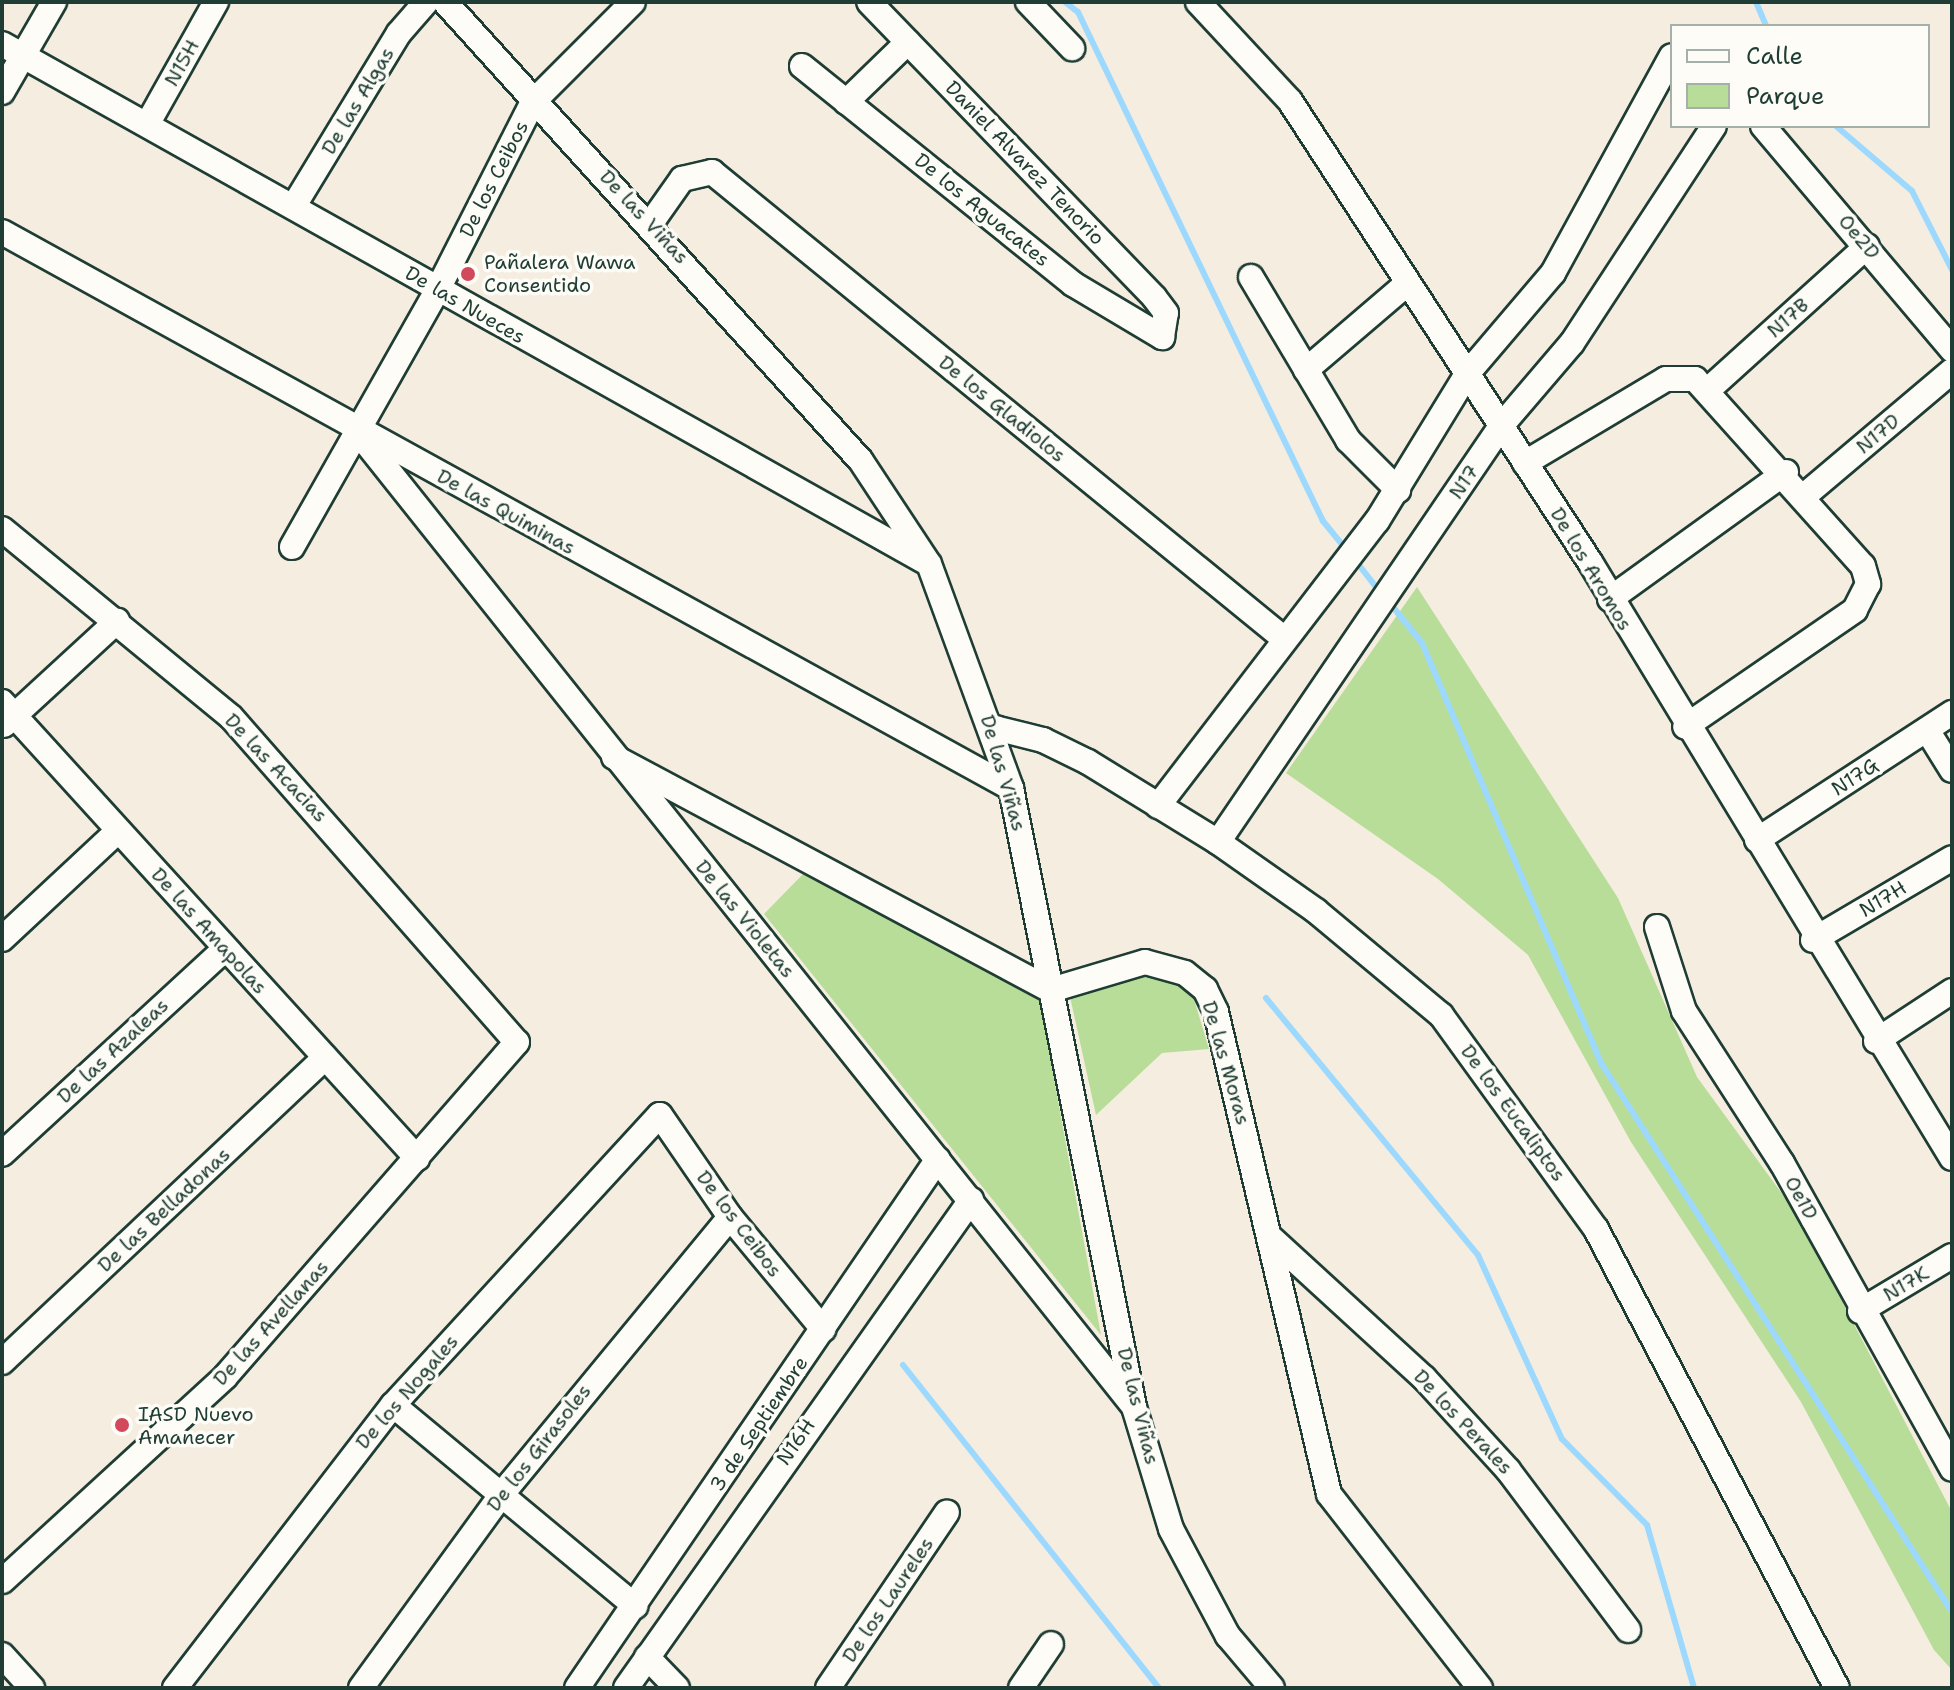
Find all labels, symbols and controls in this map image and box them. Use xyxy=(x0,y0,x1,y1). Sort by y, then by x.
legend xyxy=(1670,24,1930,128)
street label: N15H xyxy=(159,35,205,91)
text: Calle xyxy=(1746,40,1803,72)
street label: De las Algas xyxy=(317,43,399,159)
street label: Daniel Alvarez Tenorio xyxy=(940,76,1110,250)
text: Parque xyxy=(1746,80,1825,112)
street label: De los Ceibos xyxy=(454,117,534,241)
street label: De los Aguacates xyxy=(910,148,1054,272)
street label: De las Viñas xyxy=(594,165,694,269)
street label: Oe2D xyxy=(1833,210,1885,264)
place label: Pañalera Wawa Consentido xyxy=(484,250,636,297)
street label: De las Nueces xyxy=(401,261,529,349)
marker: Pañalera Wawa Consentido xyxy=(459,265,477,283)
street label: N17B xyxy=(1762,293,1814,343)
street label: De los Gladiolos xyxy=(934,351,1070,467)
street label: N17D xyxy=(1851,409,1905,459)
street label: N17 xyxy=(1444,460,1484,504)
street label: De las Quiminas xyxy=(433,464,579,560)
street label: De los Aromos xyxy=(1545,503,1637,635)
street label: De las Acacias xyxy=(219,709,333,827)
street label: De las Viñas xyxy=(975,712,1031,834)
street label: N17G xyxy=(1827,753,1883,801)
street label: De las Violetas xyxy=(690,855,800,983)
street label: De las Amapolas xyxy=(146,863,272,999)
street label: N17H xyxy=(1855,876,1911,922)
street label: De las Azaleas xyxy=(52,993,174,1109)
street label: De las Moras xyxy=(1197,998,1255,1128)
street label: De los Eucaliptos xyxy=(1455,1040,1571,1186)
street label: De las Belladonas xyxy=(93,1143,235,1277)
street label: De los Ceibos xyxy=(691,1166,787,1282)
street label: Oe1D xyxy=(1779,1172,1823,1224)
street label: De las Avellanas xyxy=(208,1255,334,1391)
street label: N17K xyxy=(1879,1261,1933,1307)
street label: De los Nogales xyxy=(351,1330,463,1454)
street label: De las Viñas xyxy=(1112,1345,1164,1467)
street label: 3 de Septiembre xyxy=(705,1352,813,1496)
street label: De los Perales xyxy=(1408,1365,1518,1479)
street label: De los Girasoles xyxy=(482,1380,596,1516)
place label: IASD Nuevo Amanecer xyxy=(138,1402,254,1449)
street label: N16H xyxy=(771,1414,821,1470)
marker: IASD Nuevo Amanecer xyxy=(113,1416,131,1434)
street label: De los Laureles xyxy=(837,1533,939,1667)

